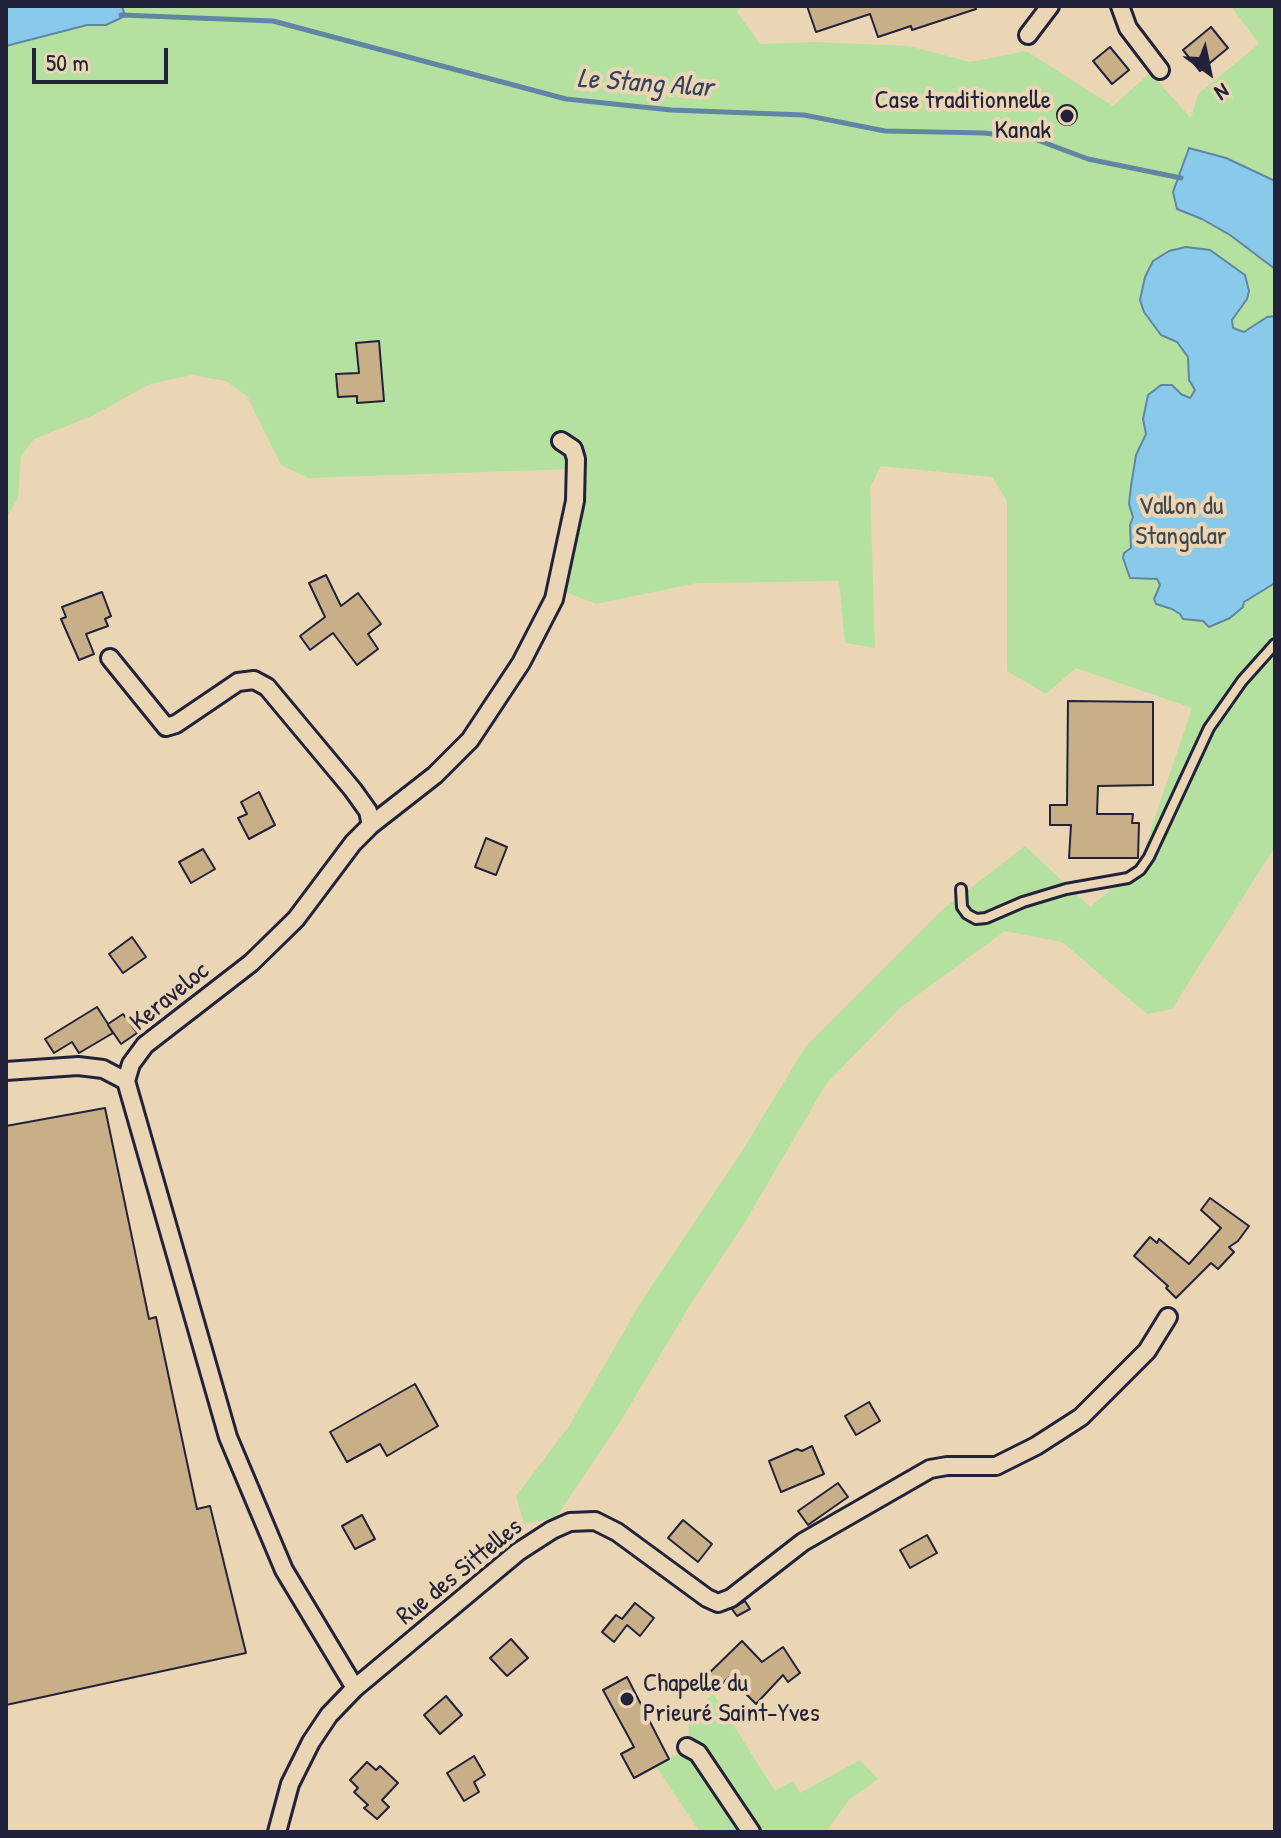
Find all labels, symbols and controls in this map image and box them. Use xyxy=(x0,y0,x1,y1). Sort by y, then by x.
scale bar xyxy=(36,32,172,82)
north arrow xyxy=(1169,32,1249,112)
text: 50 m xyxy=(46,46,89,78)
water label: Le Stang Alar xyxy=(576,63,714,105)
text: N xyxy=(1209,76,1235,108)
place label: Case traditionnelle Kanak xyxy=(874,85,1051,146)
marker: Case traditionnelle Kanak xyxy=(1058,107,1076,125)
park label: Vallon du Stangalar xyxy=(1135,491,1227,552)
street label: Keraveloc xyxy=(124,956,216,1038)
street label: Rue des Sittelles xyxy=(391,1512,529,1632)
place label: Chapelle du Prieuré Saint-Yves xyxy=(643,1668,820,1730)
marker: Chapelle du Prieuré Saint-Yves xyxy=(618,1690,636,1708)

